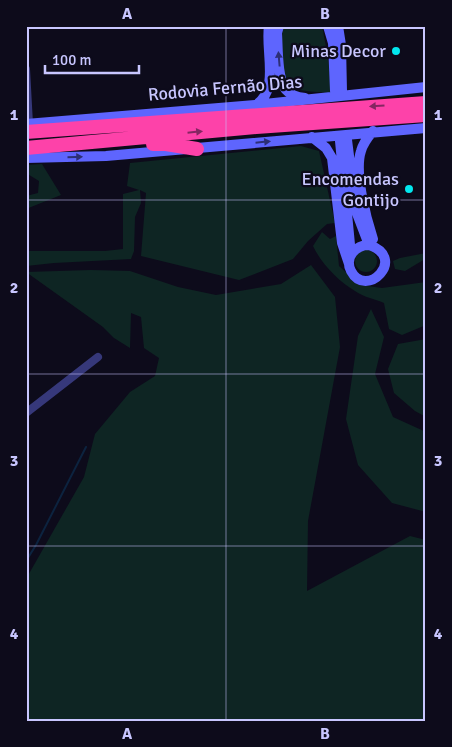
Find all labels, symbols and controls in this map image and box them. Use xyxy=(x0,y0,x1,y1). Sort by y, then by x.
text: A xyxy=(122,4,133,24)
text: B xyxy=(320,4,330,24)
place label: Minas Decor xyxy=(291,40,386,62)
scale bar xyxy=(45,42,139,74)
marker: Minas Decor xyxy=(390,45,402,57)
text: 100 m xyxy=(52,51,92,69)
one-way arrow xyxy=(275,51,283,67)
street label: Rodovia Fernão Dias xyxy=(147,70,303,106)
one-way arrow xyxy=(369,103,385,111)
text: 1 xyxy=(10,105,19,125)
text: 1 xyxy=(434,105,443,125)
one-way arrow xyxy=(188,128,204,136)
one-way arrow xyxy=(255,138,271,146)
one-way arrow xyxy=(67,153,83,161)
place label: Encomendas Gontijo xyxy=(302,168,399,211)
marker: Encomendas Gontijo xyxy=(403,183,415,195)
text: 2 xyxy=(10,278,18,298)
text: 2 xyxy=(434,278,442,298)
text: 3 xyxy=(10,451,18,471)
text: 3 xyxy=(434,451,442,471)
text: 4 xyxy=(10,624,19,644)
text: 4 xyxy=(434,624,443,644)
text: A xyxy=(122,724,133,744)
text: B xyxy=(320,724,330,744)

